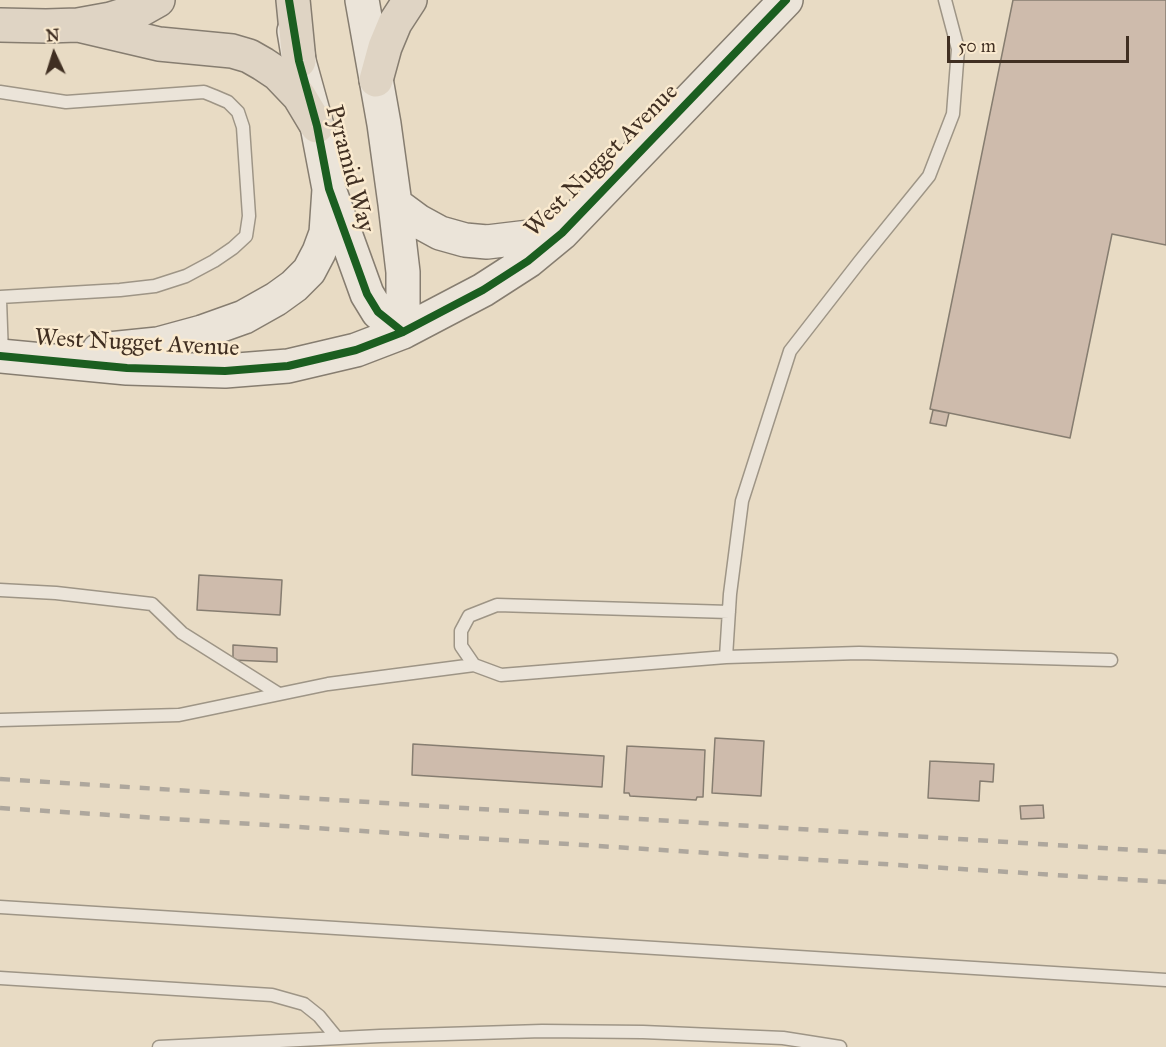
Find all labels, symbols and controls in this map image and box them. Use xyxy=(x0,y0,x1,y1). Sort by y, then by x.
north arrow xyxy=(24,24,84,84)
scale bar xyxy=(950,24,1132,62)
text: N xyxy=(45,26,60,45)
text: 50 m xyxy=(958,35,996,57)
street label: West Nugget Avenue xyxy=(519,78,685,244)
street label: Pyramid Way xyxy=(318,102,380,236)
street label: West Nugget Avenue xyxy=(34,324,240,364)

